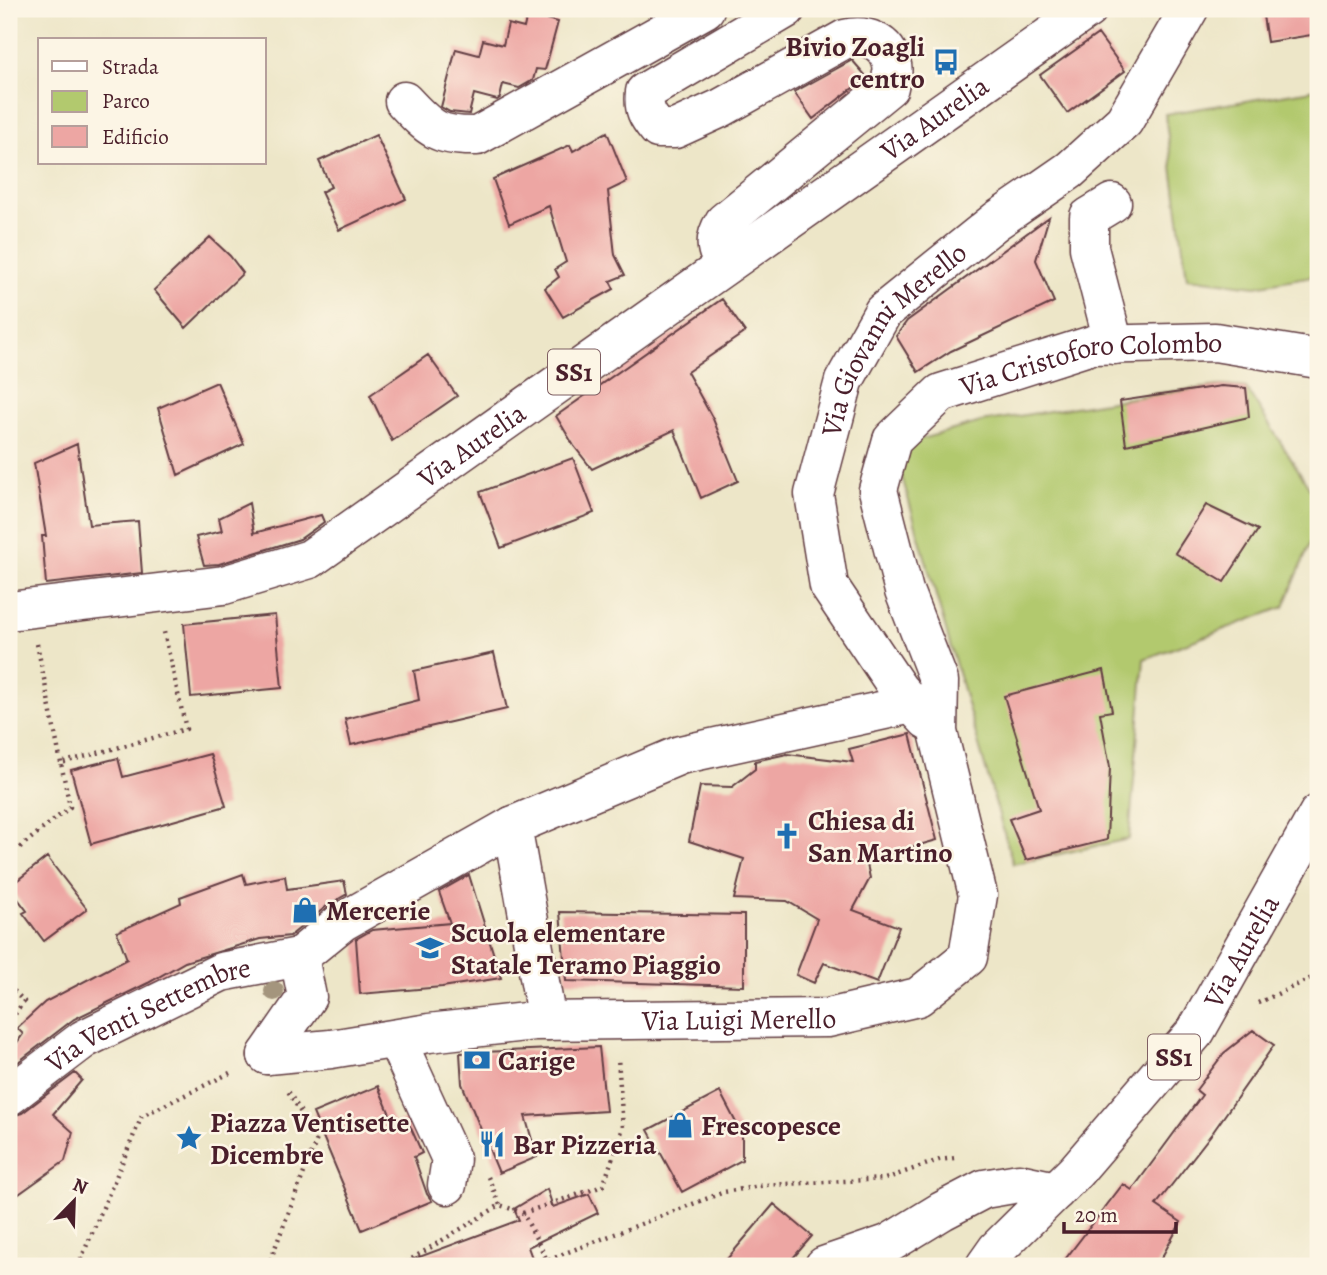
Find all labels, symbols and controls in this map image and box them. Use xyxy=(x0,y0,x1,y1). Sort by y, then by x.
place label: Bivio Zoagli centro xyxy=(785,28,925,98)
legend xyxy=(38,38,266,164)
bus stop icon: Bivio Zoagli centro xyxy=(931,47,961,77)
text: Strada xyxy=(102,53,159,81)
street label: Via Aurelia xyxy=(872,67,997,170)
text: Parco xyxy=(102,87,150,115)
text: Edificio xyxy=(102,123,169,151)
street label: Via Giovanni Merello xyxy=(812,234,975,442)
street label: Via Cristoforo Colombo xyxy=(954,323,1226,406)
road number: SS1 xyxy=(548,350,600,394)
street label: Via Aurelia xyxy=(409,394,534,498)
place label: Chiesa di San Martino xyxy=(808,802,953,872)
church icon: Chiesa di San Martino xyxy=(772,821,802,851)
street label: Via Aurelia xyxy=(1194,888,1289,1016)
place label: Mercerie xyxy=(326,892,431,930)
shop icon: Mercerie xyxy=(290,895,320,925)
place label: Scuola elementare Statale Teramo Piaggio xyxy=(451,914,721,984)
school or university icon: Scuola elementare Statale Teramo Piaggio xyxy=(415,933,445,963)
street label: Via Venti Settembre xyxy=(37,949,254,1082)
street label: Via Luigi Merello xyxy=(641,999,840,1040)
road number: SS1 xyxy=(1148,1034,1200,1080)
place label: Carige xyxy=(498,1042,576,1080)
bank icon: Carige xyxy=(462,1045,492,1075)
place label: Piazza Ventisette Dicembre xyxy=(210,1104,410,1174)
place label: Frescopesce xyxy=(701,1107,841,1145)
shop icon: Frescopesce xyxy=(665,1110,695,1140)
place icon: Piazza Ventisette Dicembre xyxy=(174,1123,204,1153)
place label: Bar Pizzeria xyxy=(513,1126,657,1164)
restaurant icon: Bar Pizzeria xyxy=(477,1129,507,1159)
north arrow xyxy=(38,1166,108,1236)
text: N xyxy=(69,1172,92,1201)
scale bar xyxy=(1064,1191,1176,1235)
text: 20 m xyxy=(1075,1201,1118,1229)

